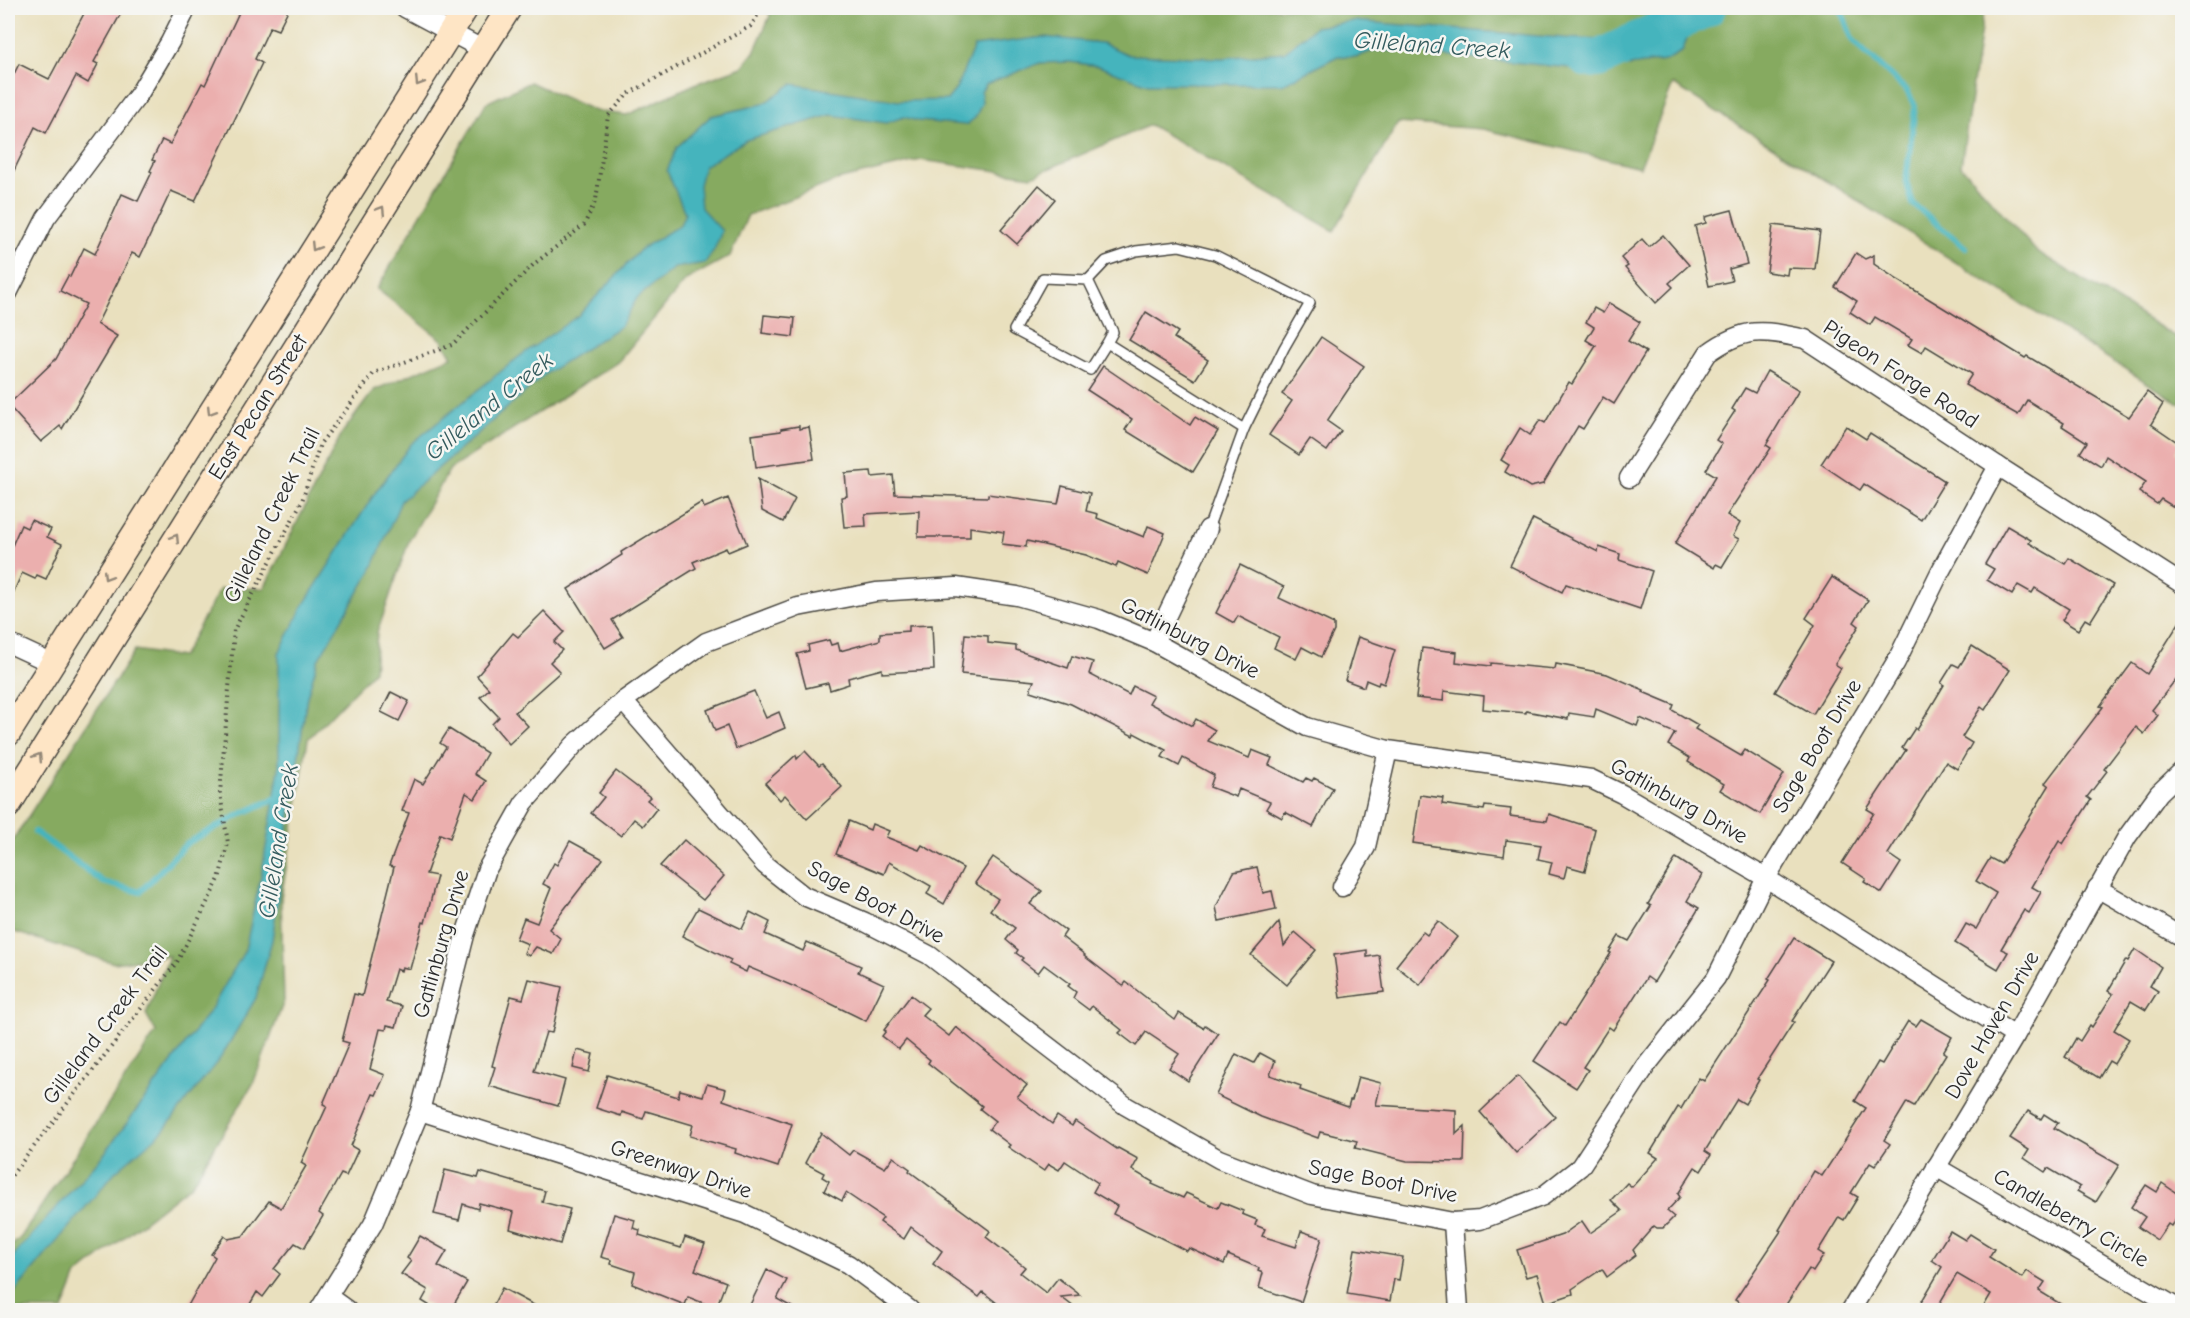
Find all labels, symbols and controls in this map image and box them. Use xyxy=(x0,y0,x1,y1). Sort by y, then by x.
water label: Gilleland Creek xyxy=(1353,26,1511,64)
one-way arrow xyxy=(415,75,426,86)
one-way arrow xyxy=(374,206,385,217)
one-way arrow xyxy=(311,240,322,251)
street label: Pigeon Forge Road xyxy=(1819,314,1983,434)
street label: East Pecan Street xyxy=(203,329,313,484)
water label: Gilleland Creek xyxy=(420,346,559,466)
one-way arrow xyxy=(207,405,218,416)
street label: Gilleland Creek Trail xyxy=(218,423,326,607)
one-way arrow xyxy=(168,534,180,544)
one-way arrow xyxy=(102,570,114,580)
street label: Gatlinburg Drive xyxy=(1116,592,1264,684)
street label: Sage Boot Drive xyxy=(1767,674,1867,818)
one-way arrow xyxy=(31,753,43,763)
street label: Gatlinburg Drive xyxy=(1606,753,1752,849)
water label: Gilleland Creek xyxy=(252,761,304,920)
street label: Sage Boot Drive xyxy=(803,855,949,949)
street label: Gatlinburg Drive xyxy=(407,867,475,1021)
street label: Gilleland Creek Trail xyxy=(37,941,173,1109)
street label: Dove Haven Drive xyxy=(1939,947,2045,1103)
street label: Greenway Drive xyxy=(607,1134,755,1204)
street label: Sage Boot Drive xyxy=(1306,1154,1460,1208)
street label: Candleberry Circle xyxy=(1989,1163,2153,1273)

